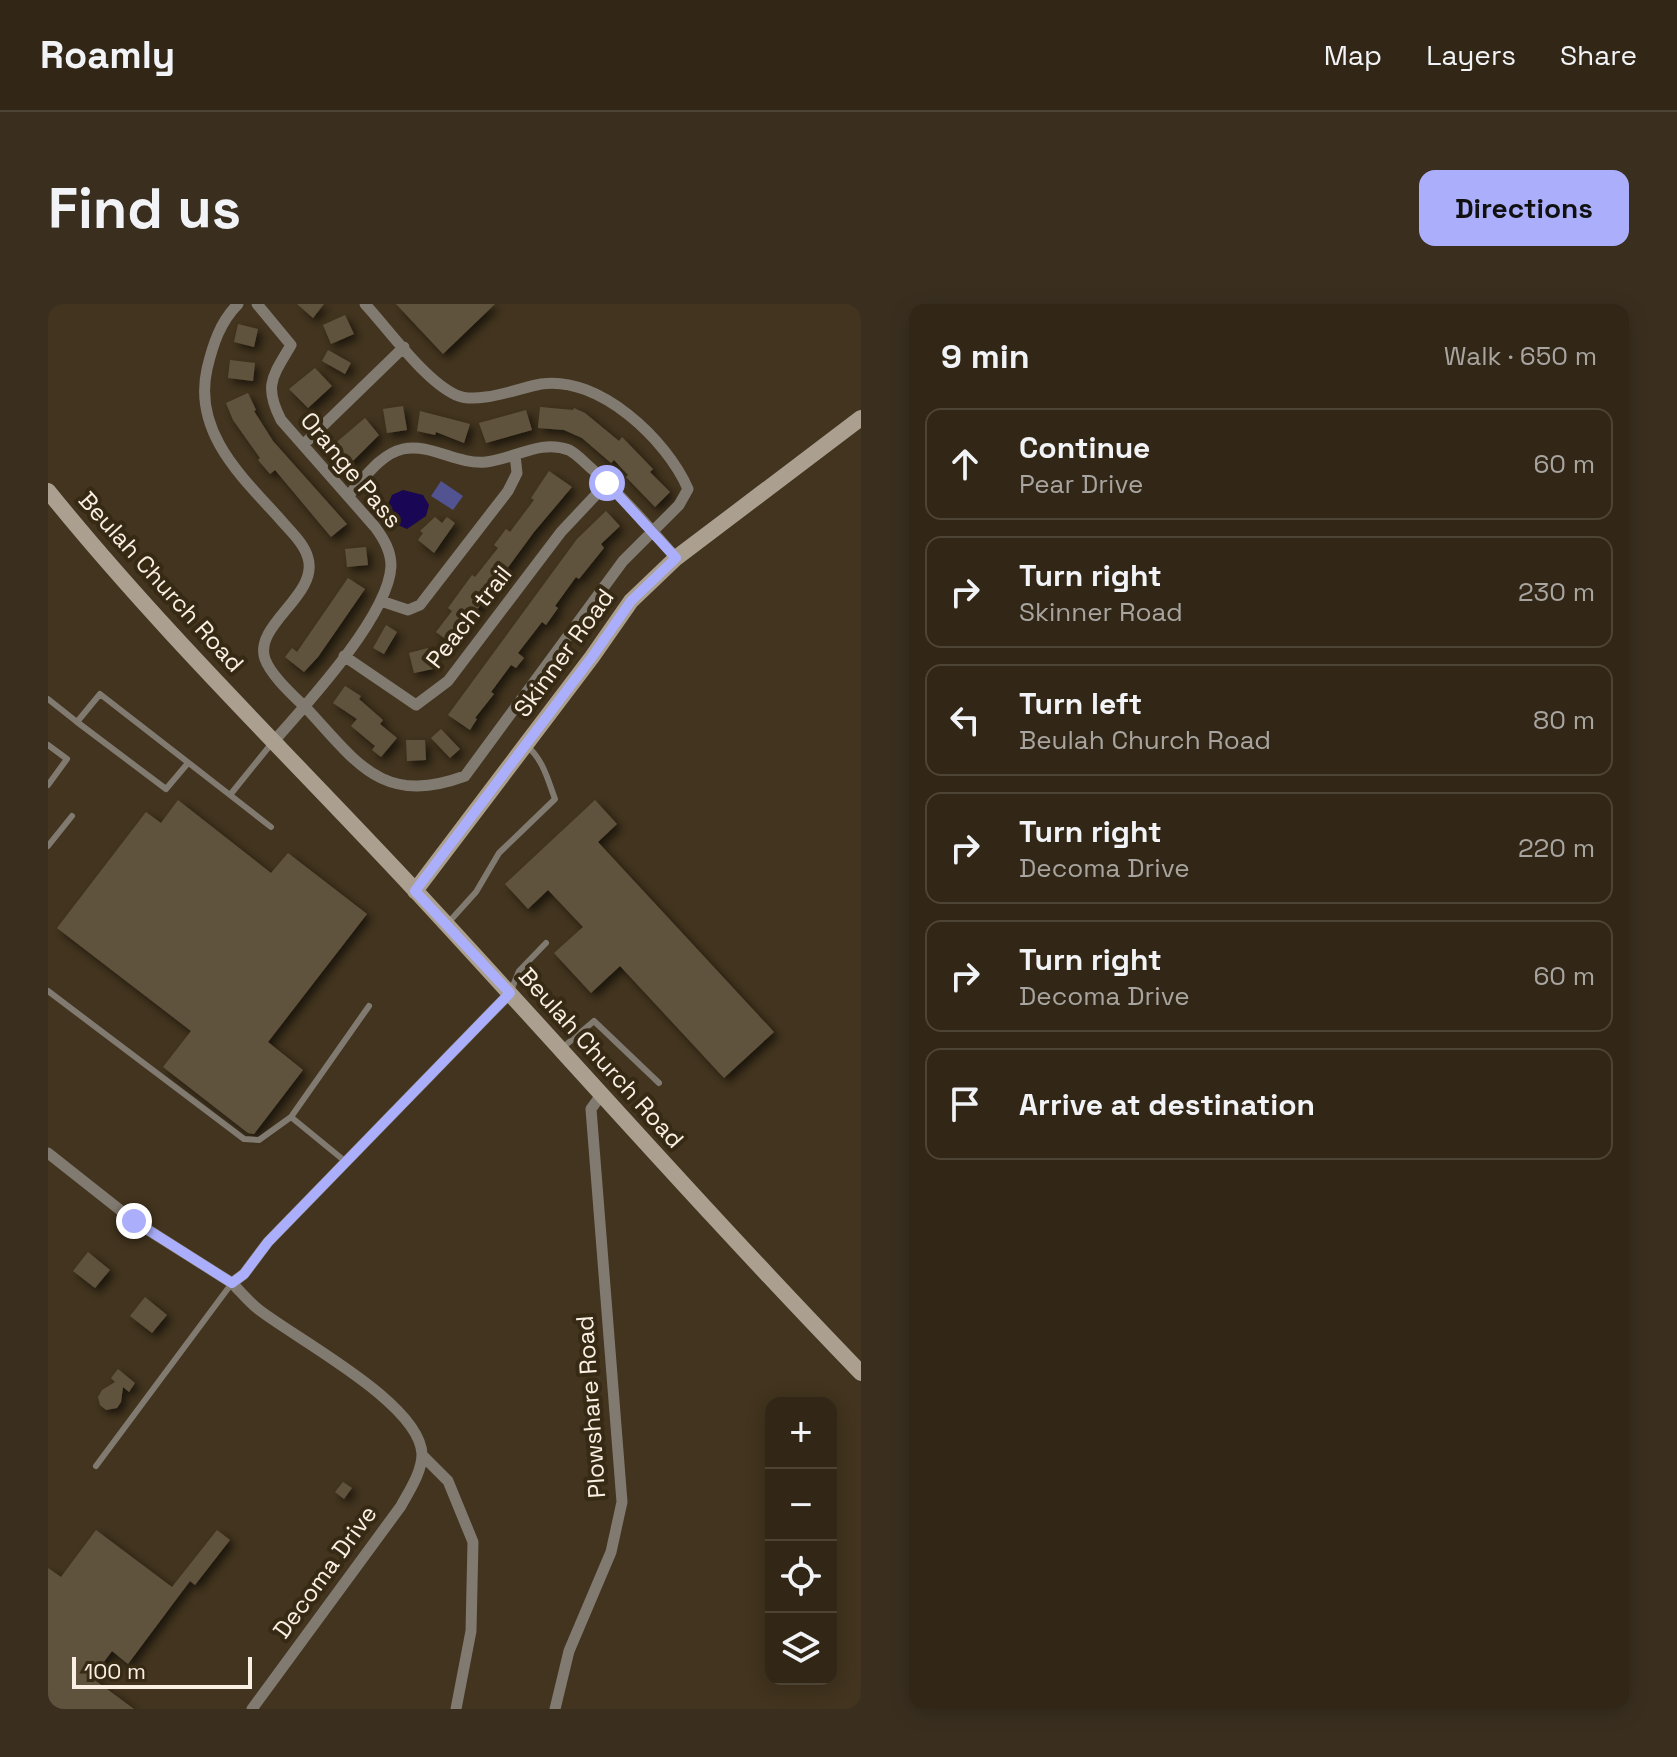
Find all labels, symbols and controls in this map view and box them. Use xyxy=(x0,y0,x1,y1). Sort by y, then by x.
text: Roamly xyxy=(40,31,175,79)
text: Map xyxy=(1324,37,1382,73)
text: Layers xyxy=(1426,37,1516,73)
text: Share xyxy=(1560,37,1637,73)
button: Directions xyxy=(1419,170,1629,246)
text: Find us xyxy=(48,173,241,244)
text: 9 min xyxy=(941,335,1030,378)
text: Walk · 650 m xyxy=(1444,339,1597,373)
street label: Orange Pass xyxy=(294,405,409,534)
text: Continue xyxy=(1019,428,1150,467)
icon: ahead xyxy=(943,442,987,486)
text: 60 m xyxy=(1533,447,1595,481)
route start xyxy=(589,465,625,501)
text: Pear Drive xyxy=(1019,467,1143,501)
street label: Beulah Church Road xyxy=(72,485,251,679)
text: Turn right xyxy=(1019,556,1162,595)
street label: Peach trail xyxy=(419,559,518,674)
icon: right xyxy=(943,570,987,614)
text: 230 m xyxy=(1518,575,1595,609)
street label: Skinner Road xyxy=(507,582,621,723)
text: Skinner Road xyxy=(1019,595,1183,629)
text: Turn left xyxy=(1019,684,1142,723)
icon: left xyxy=(943,698,987,742)
text: 80 m xyxy=(1533,703,1595,737)
text: Beulah Church Road xyxy=(1019,723,1271,757)
text: Turn right xyxy=(1019,812,1162,851)
icon: right xyxy=(943,826,987,870)
text: 220 m xyxy=(1518,831,1595,865)
text: Decoma Drive xyxy=(1019,851,1190,885)
text: Turn right xyxy=(1019,940,1162,979)
icon: right xyxy=(943,954,987,998)
text: 60 m xyxy=(1533,959,1595,993)
street label: Beulah Church Road xyxy=(512,961,691,1155)
text: Decoma Drive xyxy=(1019,979,1190,1013)
icon: arrive xyxy=(943,1082,987,1126)
text: Arrive at destination xyxy=(1019,1085,1315,1124)
route end xyxy=(116,1203,152,1239)
street label: Plowshare Road xyxy=(569,1315,612,1499)
map controls xyxy=(765,1397,837,1685)
button: + xyxy=(765,1397,837,1469)
button: − xyxy=(765,1469,837,1541)
street label: Decoma Drive xyxy=(266,1499,383,1644)
button: locate xyxy=(765,1541,837,1613)
button: layers xyxy=(765,1613,837,1685)
scale bar xyxy=(72,1653,252,1689)
text: 100 m xyxy=(84,1657,146,1685)

